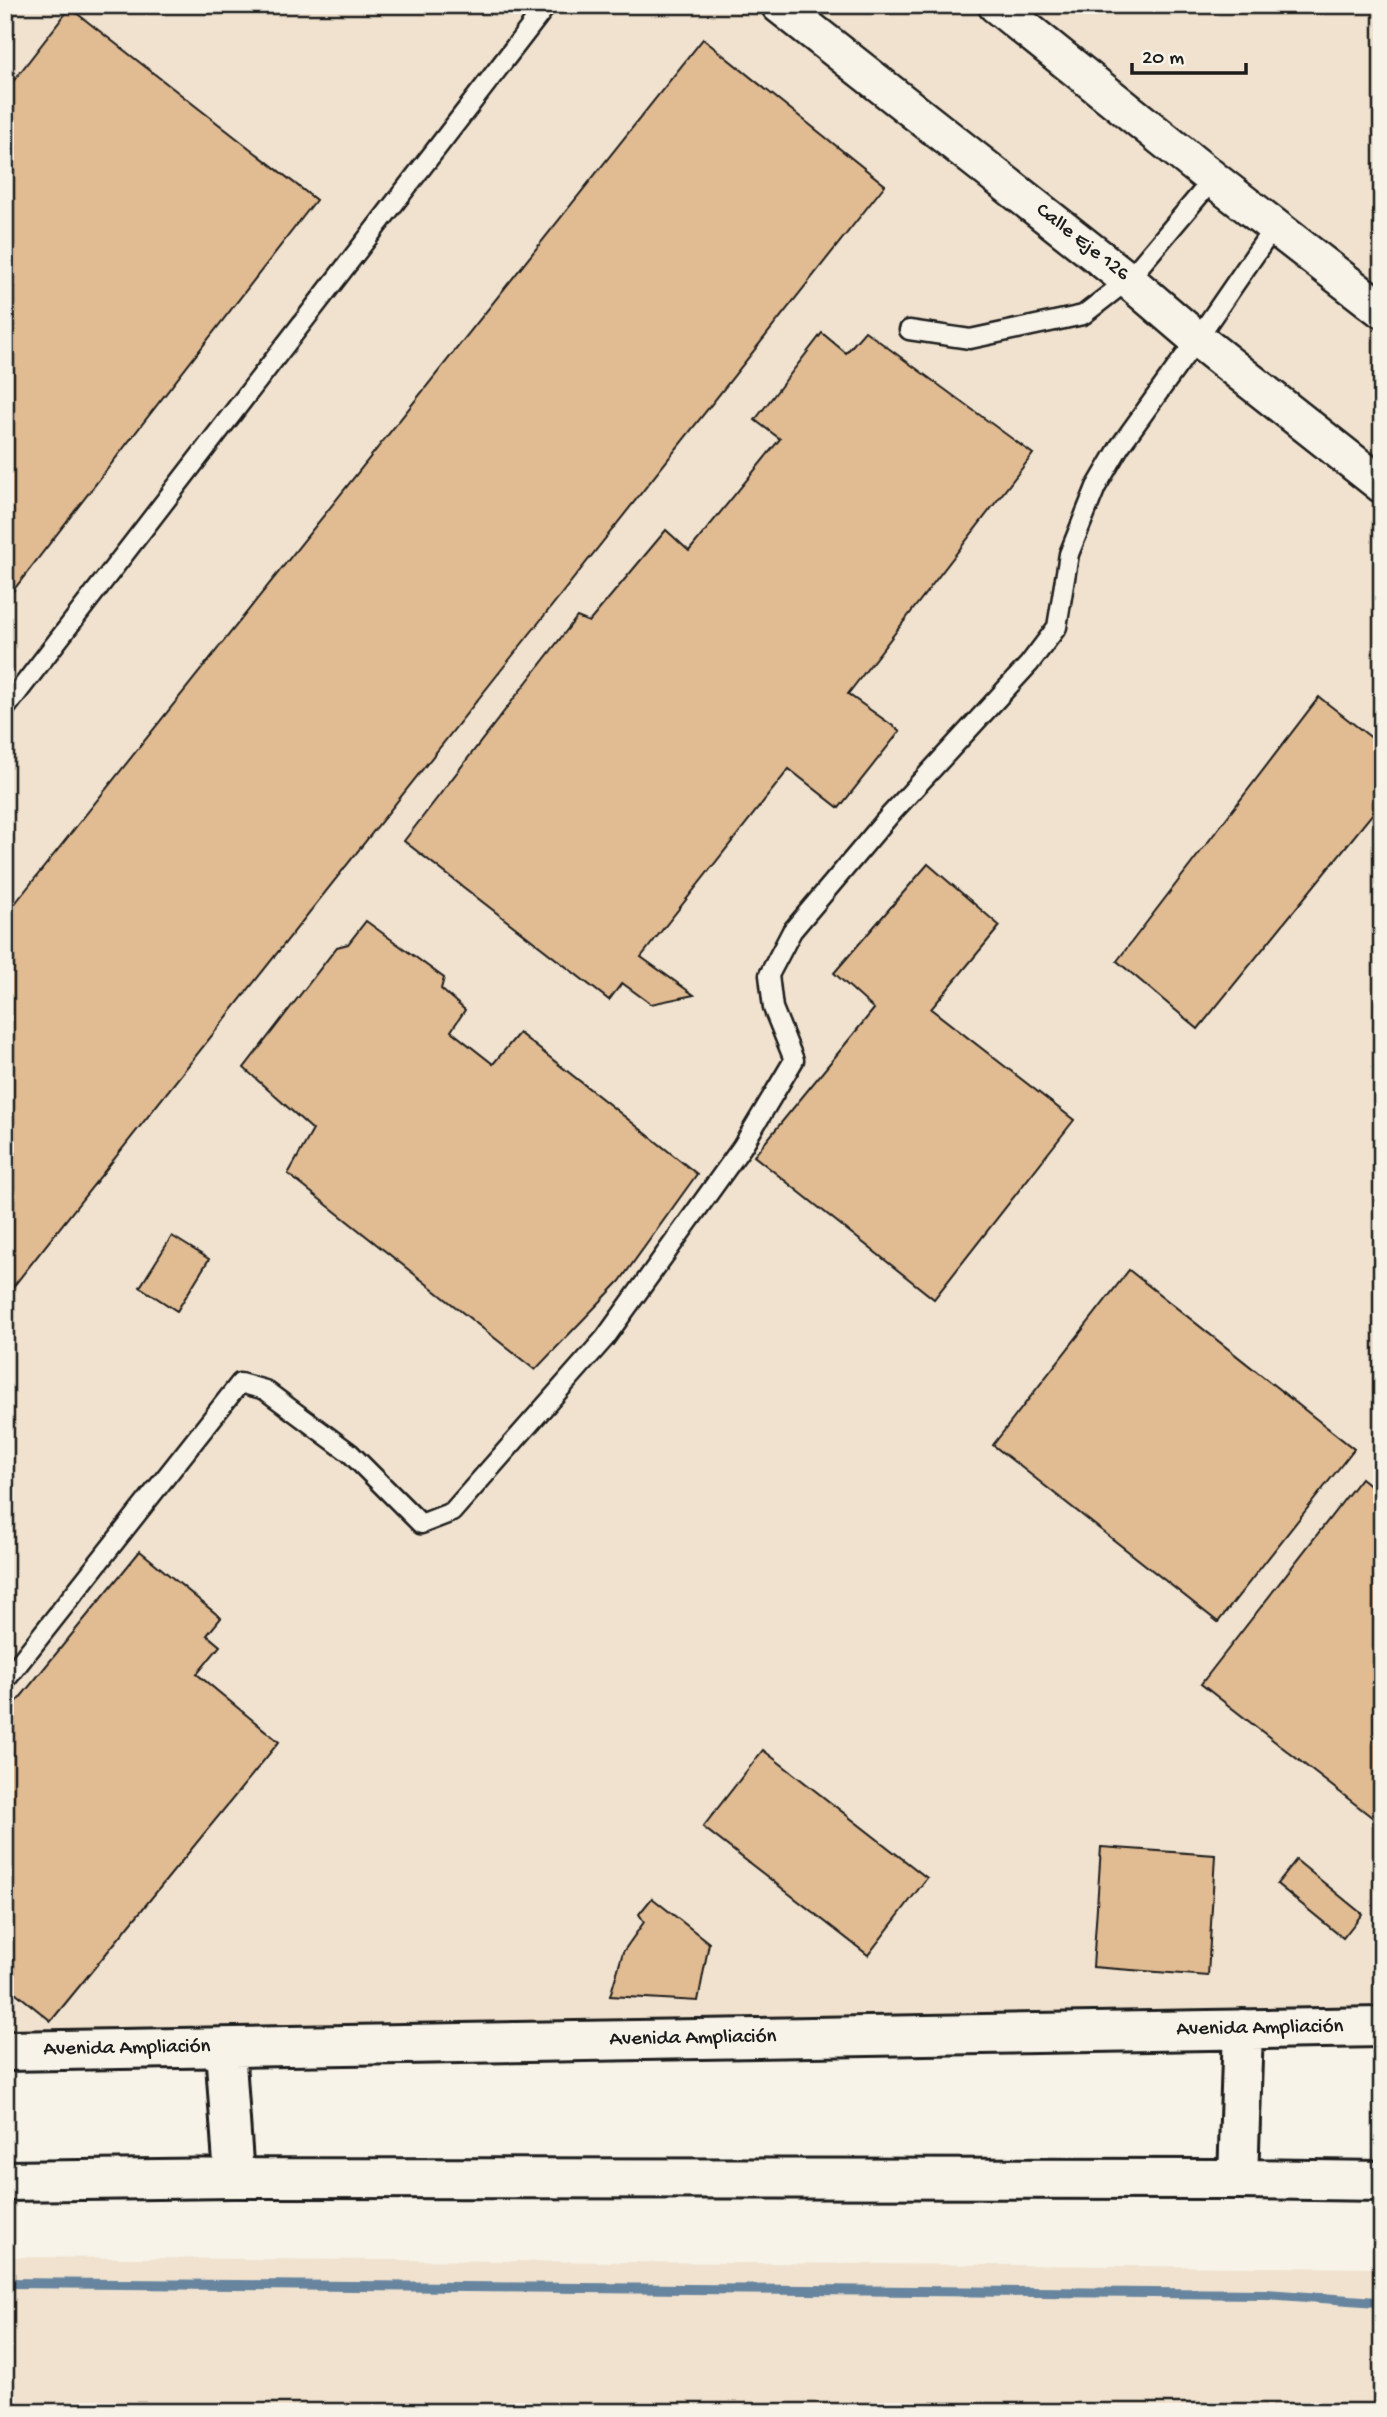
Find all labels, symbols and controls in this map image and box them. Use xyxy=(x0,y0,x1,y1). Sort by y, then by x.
scale bar xyxy=(1132,32,1245,76)
text: 20 m xyxy=(1142,47,1184,72)
street label: Calle Eje 126 xyxy=(1030,199,1134,288)
street label: Avenida Ampliación xyxy=(1176,2015,1344,2043)
street label: Avenida Ampliación xyxy=(609,2025,777,2053)
street label: Avenida Ampliación xyxy=(43,2035,211,2063)

